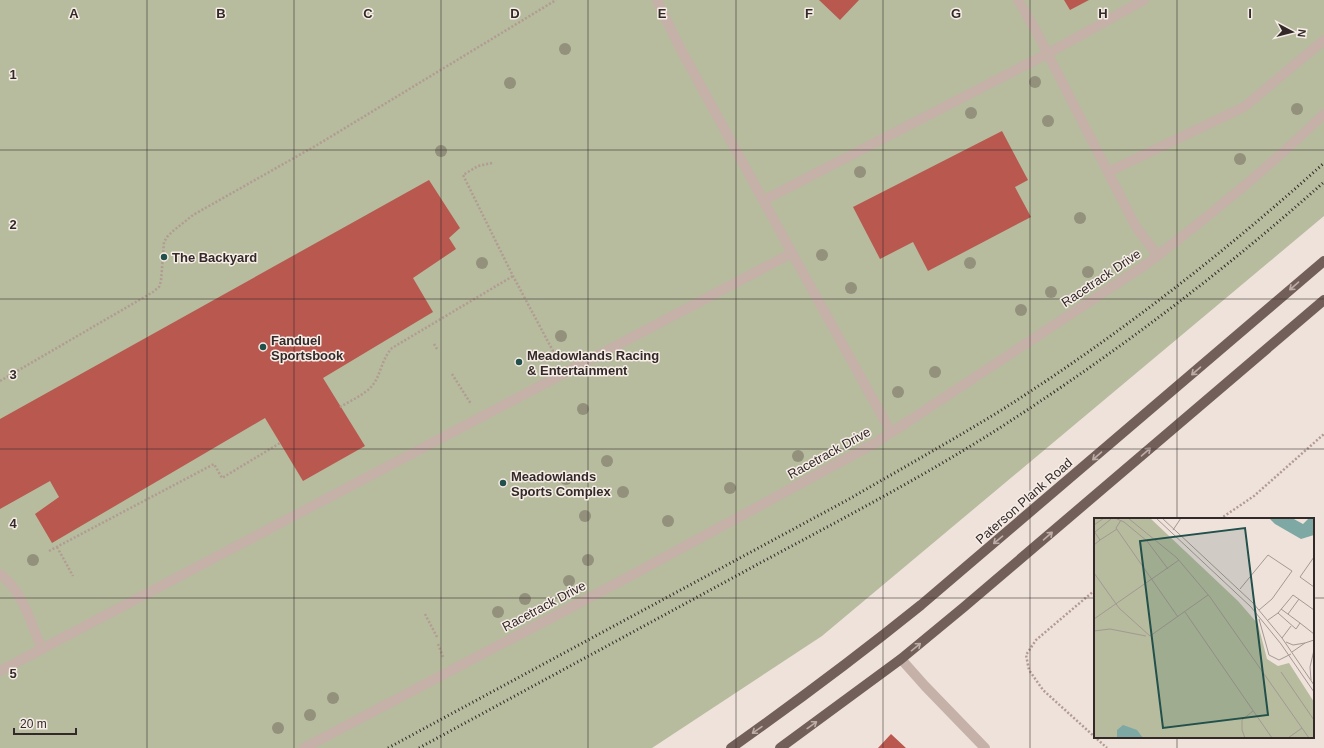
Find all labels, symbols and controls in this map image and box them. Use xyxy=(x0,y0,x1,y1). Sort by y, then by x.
text: A xyxy=(69,6,79,21)
text: B xyxy=(216,6,226,21)
text: C xyxy=(363,6,373,21)
text: D xyxy=(510,6,520,21)
text: E xyxy=(658,6,667,21)
text: F xyxy=(805,6,813,21)
text: G xyxy=(951,6,961,21)
text: H xyxy=(1098,6,1108,21)
text: I xyxy=(1248,6,1252,21)
north arrow xyxy=(1272,12,1312,52)
text: N xyxy=(1295,29,1308,38)
text: 1 xyxy=(9,67,17,82)
text: 2 xyxy=(9,217,17,232)
street label: Racetrack Drive xyxy=(1058,246,1144,310)
place label: The Backyard xyxy=(172,250,257,265)
marker: The Backyard xyxy=(159,252,169,262)
one-way arrow xyxy=(1289,282,1300,291)
place label: Fanduel Sportsbook xyxy=(271,333,344,363)
marker: Fanduel Sportsbook xyxy=(258,342,268,352)
place label: Meadowlands Racing & Entertainment xyxy=(527,348,659,378)
marker: Meadowlands Racing & Entertainment xyxy=(514,357,524,367)
one-way arrow xyxy=(1191,366,1201,375)
text: 3 xyxy=(9,367,17,382)
street label: Racetrack Drive xyxy=(785,424,873,482)
one-way arrow xyxy=(1141,447,1152,456)
one-way arrow xyxy=(1092,451,1102,460)
street label: Paterson Plank Road xyxy=(973,455,1075,547)
place label: Meadowlands Sports Complex xyxy=(511,469,611,499)
marker: Meadowlands Sports Complex xyxy=(498,478,508,488)
text: 4 xyxy=(9,516,17,531)
inset map xyxy=(1094,518,1314,738)
one-way arrow xyxy=(1042,532,1053,541)
one-way arrow xyxy=(993,536,1004,545)
street label: Racetrack Drive xyxy=(500,578,588,634)
one-way arrow xyxy=(910,642,921,651)
text: 5 xyxy=(9,666,17,681)
scale bar xyxy=(14,710,76,736)
text: 20 m xyxy=(20,717,47,731)
one-way arrow xyxy=(806,721,817,729)
one-way arrow xyxy=(751,726,762,734)

